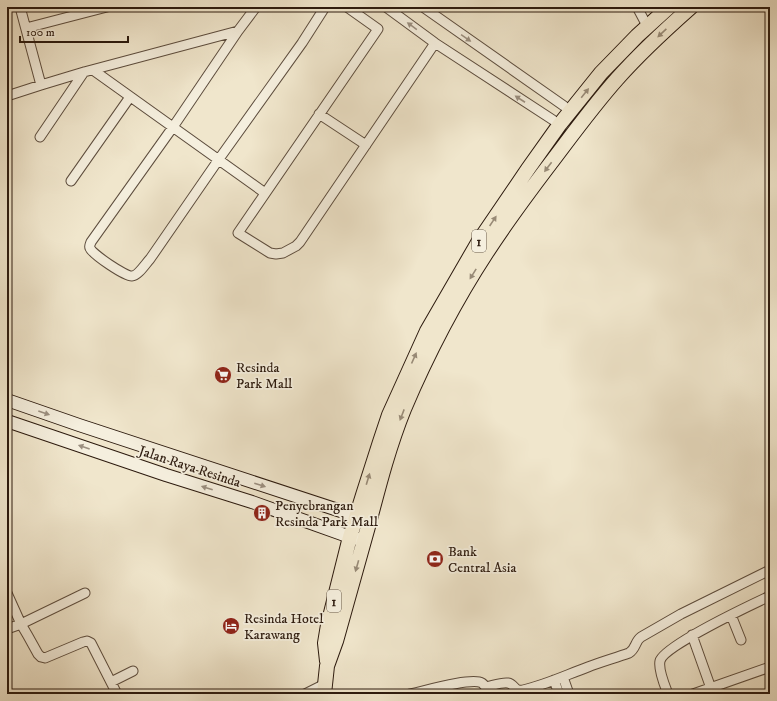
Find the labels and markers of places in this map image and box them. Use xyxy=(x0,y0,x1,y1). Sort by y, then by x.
place label: Resinda Park Mall xyxy=(236,359,293,393)
supermarket icon: Resinda Park Mall xyxy=(213,365,233,385)
place label: Penyebrangan Resinda Park Mall xyxy=(275,497,379,531)
building icon: Penyebrangan Resinda Park Mall xyxy=(252,503,272,523)
place label: Bank Central Asia xyxy=(448,543,516,577)
bank icon: Bank Central Asia xyxy=(425,549,445,569)
place label: Resinda Hotel Karawang xyxy=(244,610,324,644)
hotel icon: Resinda Hotel Karawang xyxy=(221,616,241,636)

